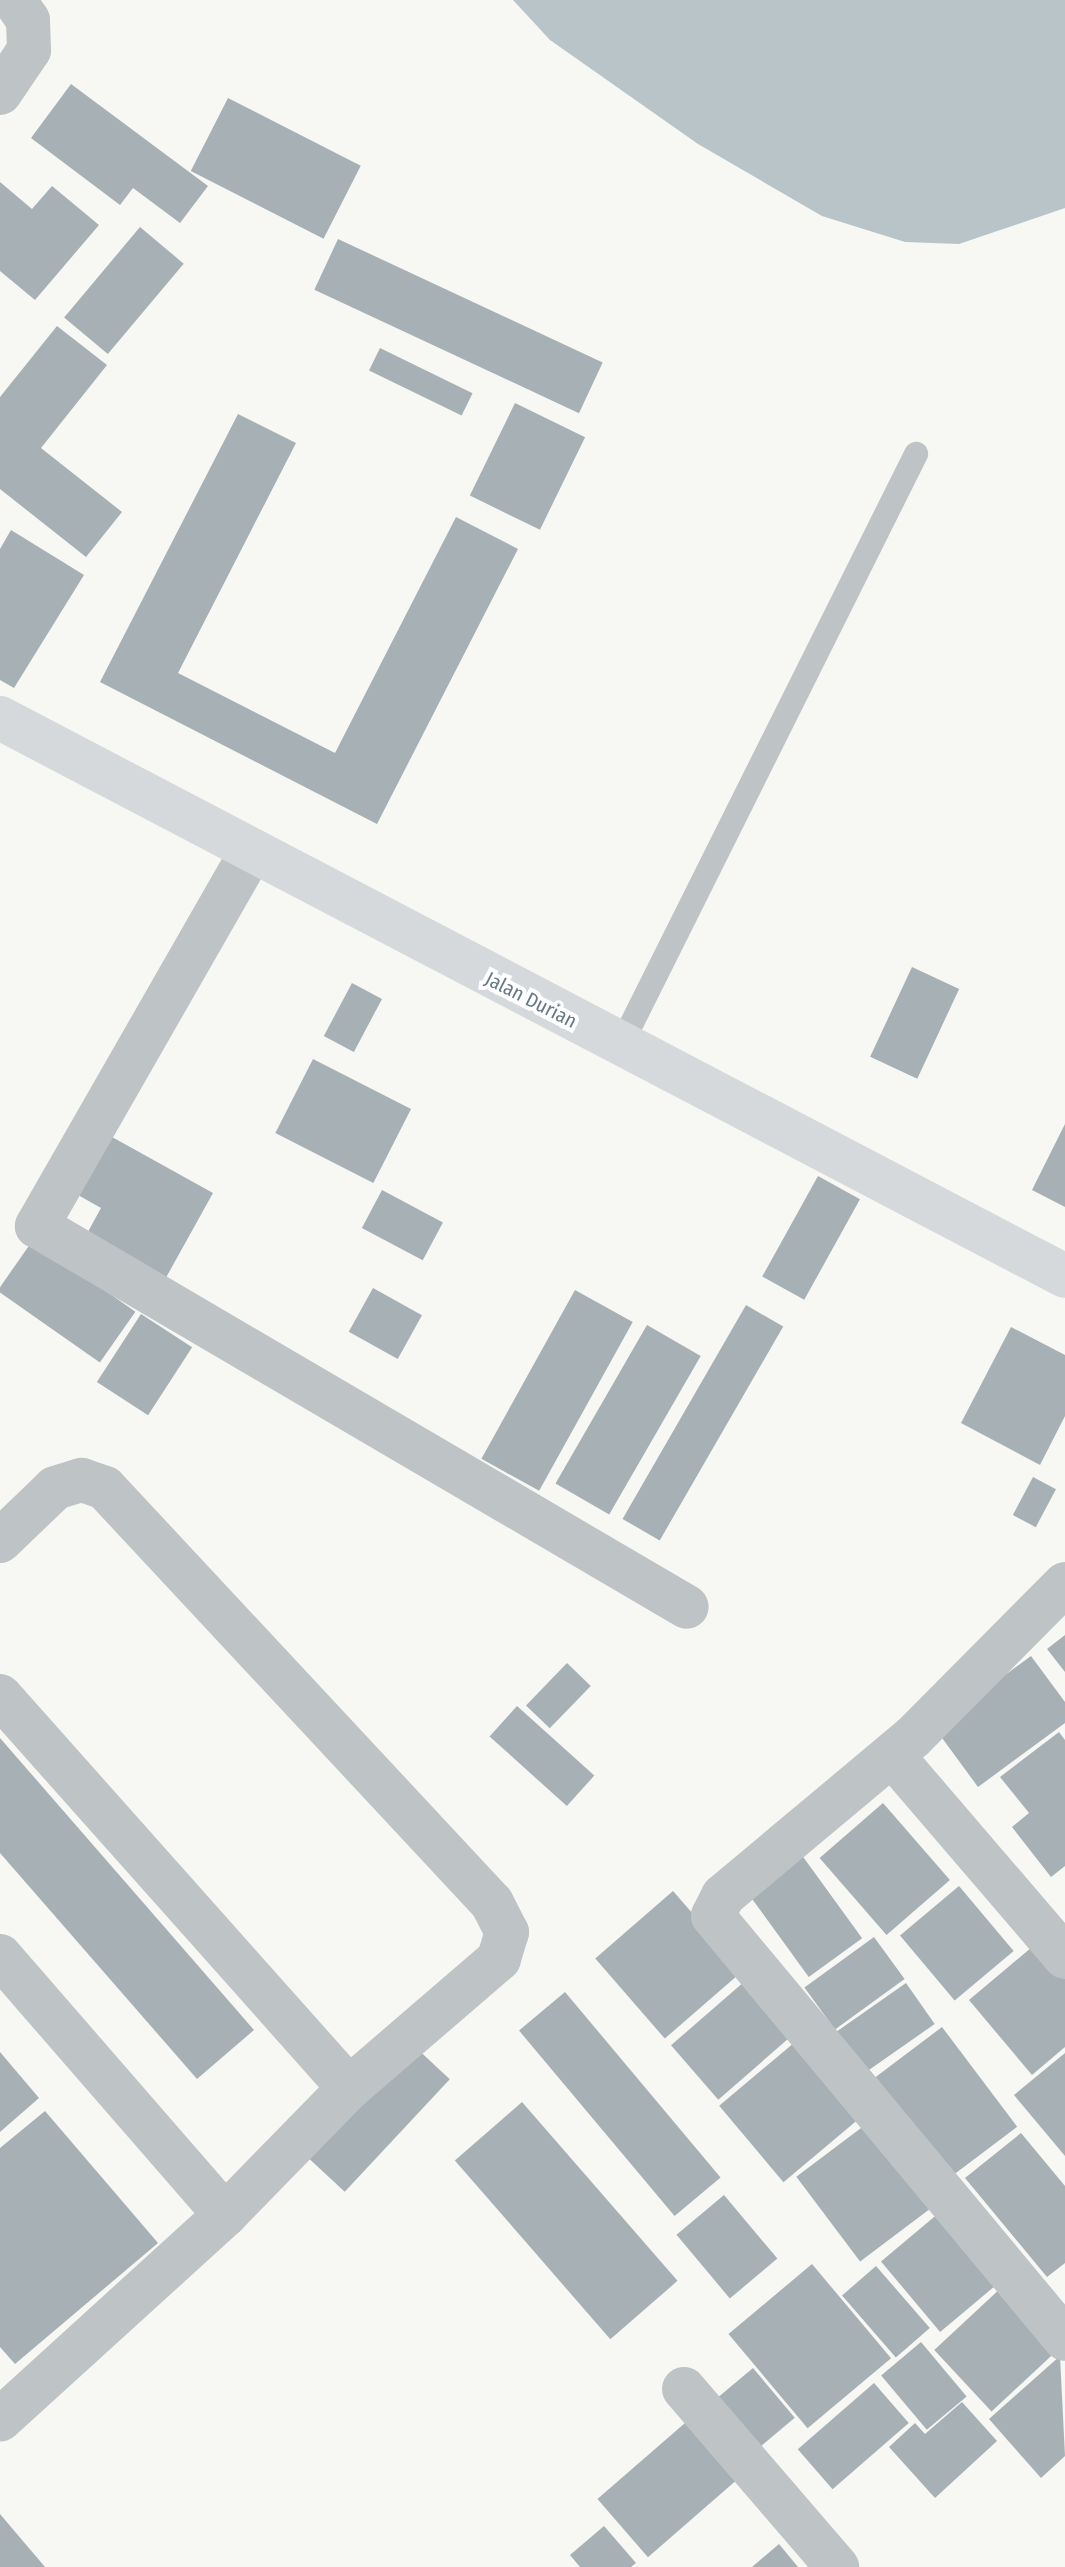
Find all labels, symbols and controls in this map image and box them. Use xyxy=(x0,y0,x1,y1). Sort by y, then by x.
street label: Jalan Durian xyxy=(481,967,581,1033)

